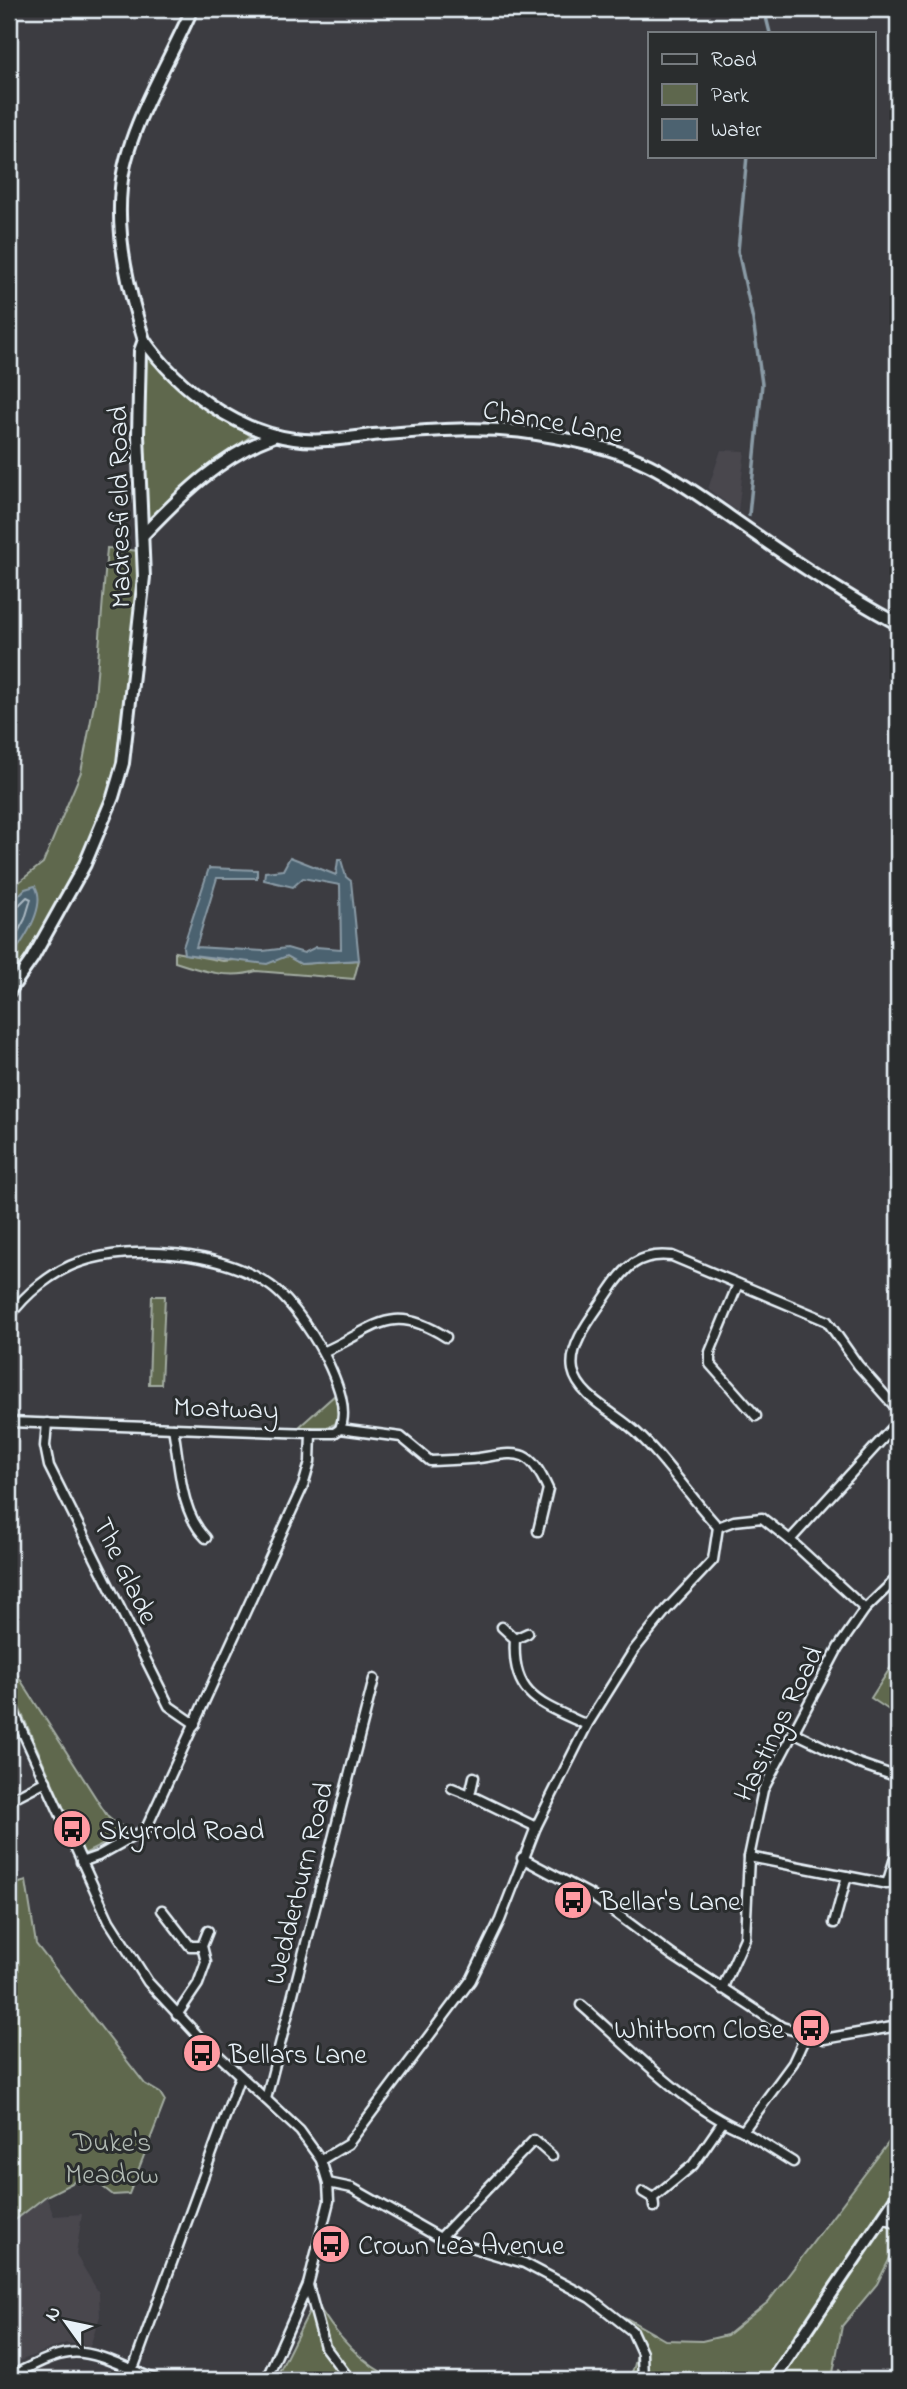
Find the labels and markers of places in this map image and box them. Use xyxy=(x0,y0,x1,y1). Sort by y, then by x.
bus stop icon: Skyrrold Road xyxy=(51,1808,93,1850)
place label: Skyrrold Road xyxy=(99,1812,264,1853)
bus stop icon: Bellar's Lane xyxy=(552,1879,594,1921)
place label: Bellar's Lane xyxy=(599,1883,741,1924)
bus stop icon: Whitborn Close xyxy=(790,2007,832,2049)
place label: Whitborn Close xyxy=(614,2011,784,2052)
bus stop icon: Bellars Lane xyxy=(181,2032,223,2074)
place label: Bellars Lane xyxy=(228,2036,367,2077)
bus stop icon: Crown Lea Avenue xyxy=(310,2223,352,2265)
place label: Crown Lea Avenue xyxy=(358,2227,565,2268)

